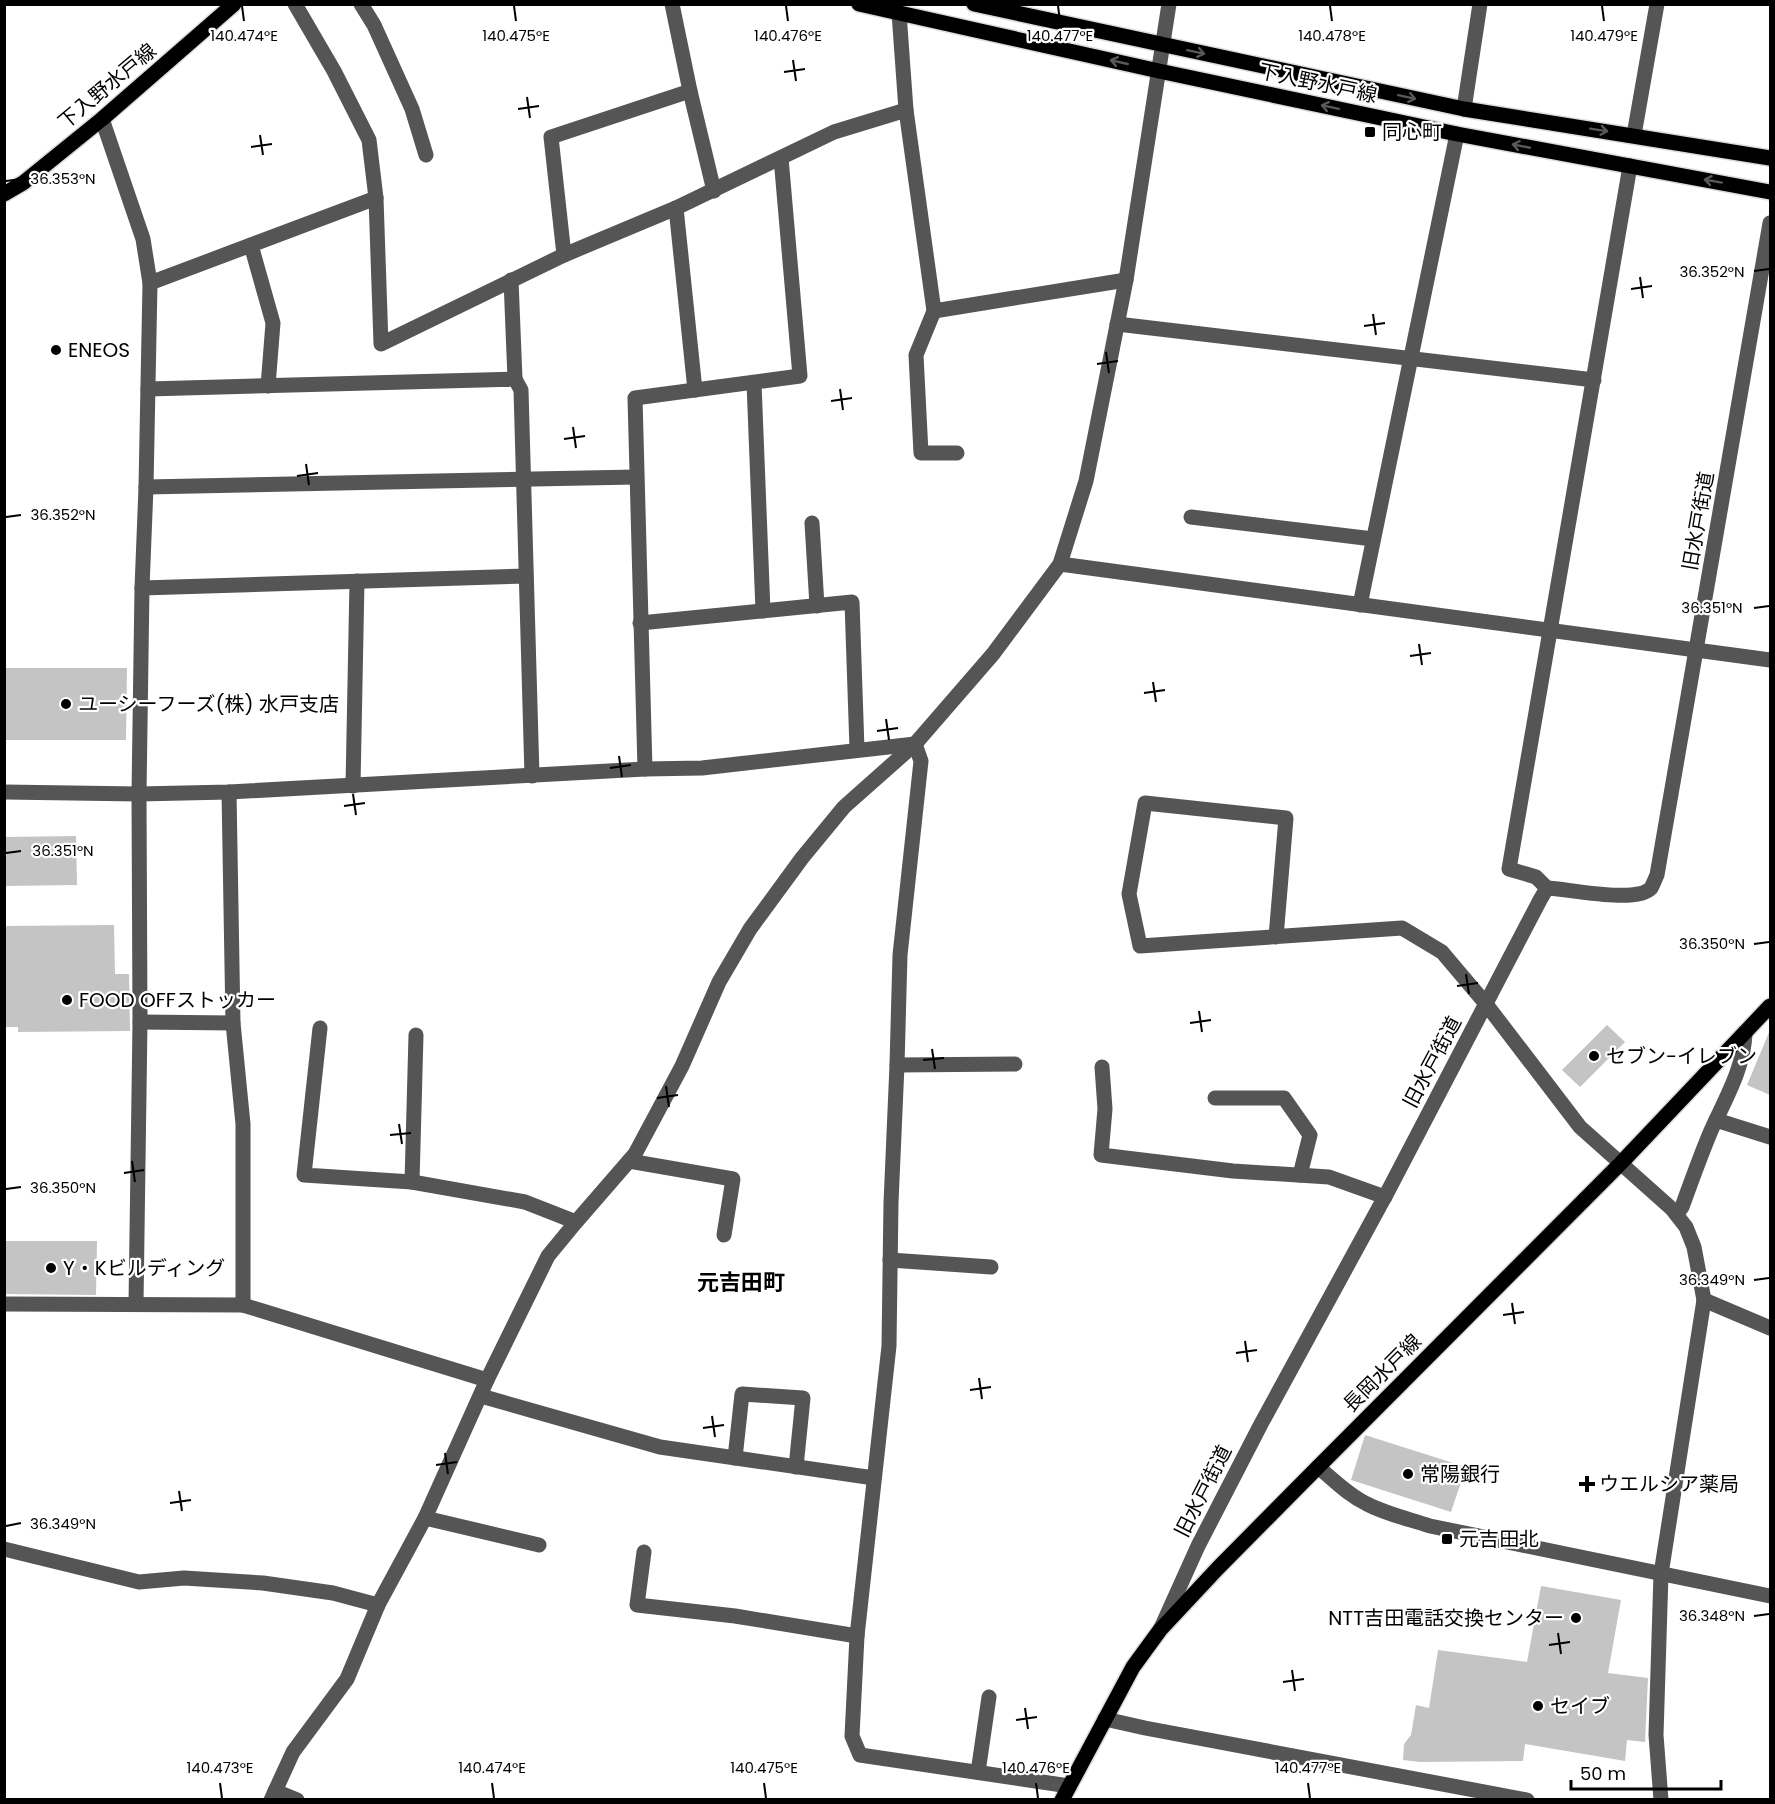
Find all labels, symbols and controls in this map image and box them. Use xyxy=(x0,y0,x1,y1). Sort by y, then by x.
text: 140.474°E xyxy=(210,25,278,46)
text: 140.475°E xyxy=(482,25,550,46)
text: 140.476°E xyxy=(754,25,822,46)
text: 140.477°E xyxy=(1027,25,1093,46)
text: 140.478°E xyxy=(1298,25,1366,46)
text: 140.479°E xyxy=(1570,25,1638,46)
street label: 下入野水戸線 xyxy=(52,37,162,135)
one-way arrow xyxy=(1186,47,1205,58)
one-way arrow xyxy=(1110,56,1129,67)
street label: 下入野水戸線 xyxy=(1256,57,1380,109)
one-way arrow xyxy=(1397,92,1416,103)
one-way arrow xyxy=(1321,101,1340,112)
place label: 同心町 xyxy=(1382,118,1442,146)
marker: 同心町 xyxy=(1363,125,1377,139)
one-way arrow xyxy=(1589,125,1609,136)
one-way arrow xyxy=(1512,140,1532,151)
text: 36.353°N xyxy=(30,168,96,189)
one-way arrow xyxy=(1704,175,1723,186)
text: 36.352°N xyxy=(1679,261,1745,282)
place label: ENEOS xyxy=(68,336,130,364)
marker: ENEOS xyxy=(49,343,63,357)
street label: 旧水戸街道 xyxy=(1676,469,1720,573)
text: 36.352°N xyxy=(30,504,96,525)
text: 36.351°N xyxy=(1681,597,1743,618)
place label: ユーシーフーズ(株) 水戸支店 xyxy=(78,690,339,718)
marker: ユーシーフーズ(株) 水戸支店 xyxy=(59,697,73,711)
text: 36.351°N xyxy=(32,840,94,861)
text: 36.350°N xyxy=(1679,933,1745,954)
place label: FOOD OFFストッカー xyxy=(79,986,276,1014)
marker: FOOD OFFストッカー xyxy=(60,993,74,1007)
street label: 旧水戸街道 xyxy=(1396,1011,1468,1113)
place label: セブン-イレブン xyxy=(1606,1042,1757,1070)
marker: セブン-イレブン xyxy=(1587,1049,1601,1063)
text: 36.350°N xyxy=(30,1177,96,1198)
place label: Y・Kビルディング xyxy=(63,1254,225,1282)
marker: Y・Kビルディング xyxy=(44,1261,58,1275)
district label: 元吉田町 xyxy=(697,1267,785,1298)
text: 36.349°N xyxy=(1679,1269,1745,1290)
street label: 長岡水戸線 xyxy=(1337,1328,1427,1418)
street label: 旧水戸街道 xyxy=(1168,1440,1238,1542)
place label: 常陽銀行 xyxy=(1420,1460,1500,1488)
marker: 常陽銀行 xyxy=(1401,1467,1415,1481)
place label: ウエルシア薬局 xyxy=(1599,1470,1739,1498)
marker: ウエルシア薬局 xyxy=(1580,1477,1594,1491)
text: 36.349°N xyxy=(30,1513,96,1534)
place label: 元吉田北 xyxy=(1459,1525,1539,1553)
marker: 元吉田北 xyxy=(1440,1532,1454,1546)
place label: NTT吉田電話交換センター xyxy=(1328,1604,1564,1632)
text: 36.348°N xyxy=(1679,1605,1745,1626)
marker: NTT吉田電話交換センター xyxy=(1569,1611,1583,1625)
place label: セイブ xyxy=(1550,1692,1610,1720)
marker: セイブ xyxy=(1531,1699,1545,1713)
scale bar xyxy=(1571,1753,1721,1791)
text: 140.473°E xyxy=(186,1757,254,1778)
text: 140.474°E xyxy=(458,1757,526,1778)
text: 140.475°E xyxy=(730,1757,798,1778)
text: 140.476°E xyxy=(1002,1757,1070,1778)
text: 140.477°E xyxy=(1275,1757,1341,1778)
text: 50 m xyxy=(1580,1761,1626,1786)

